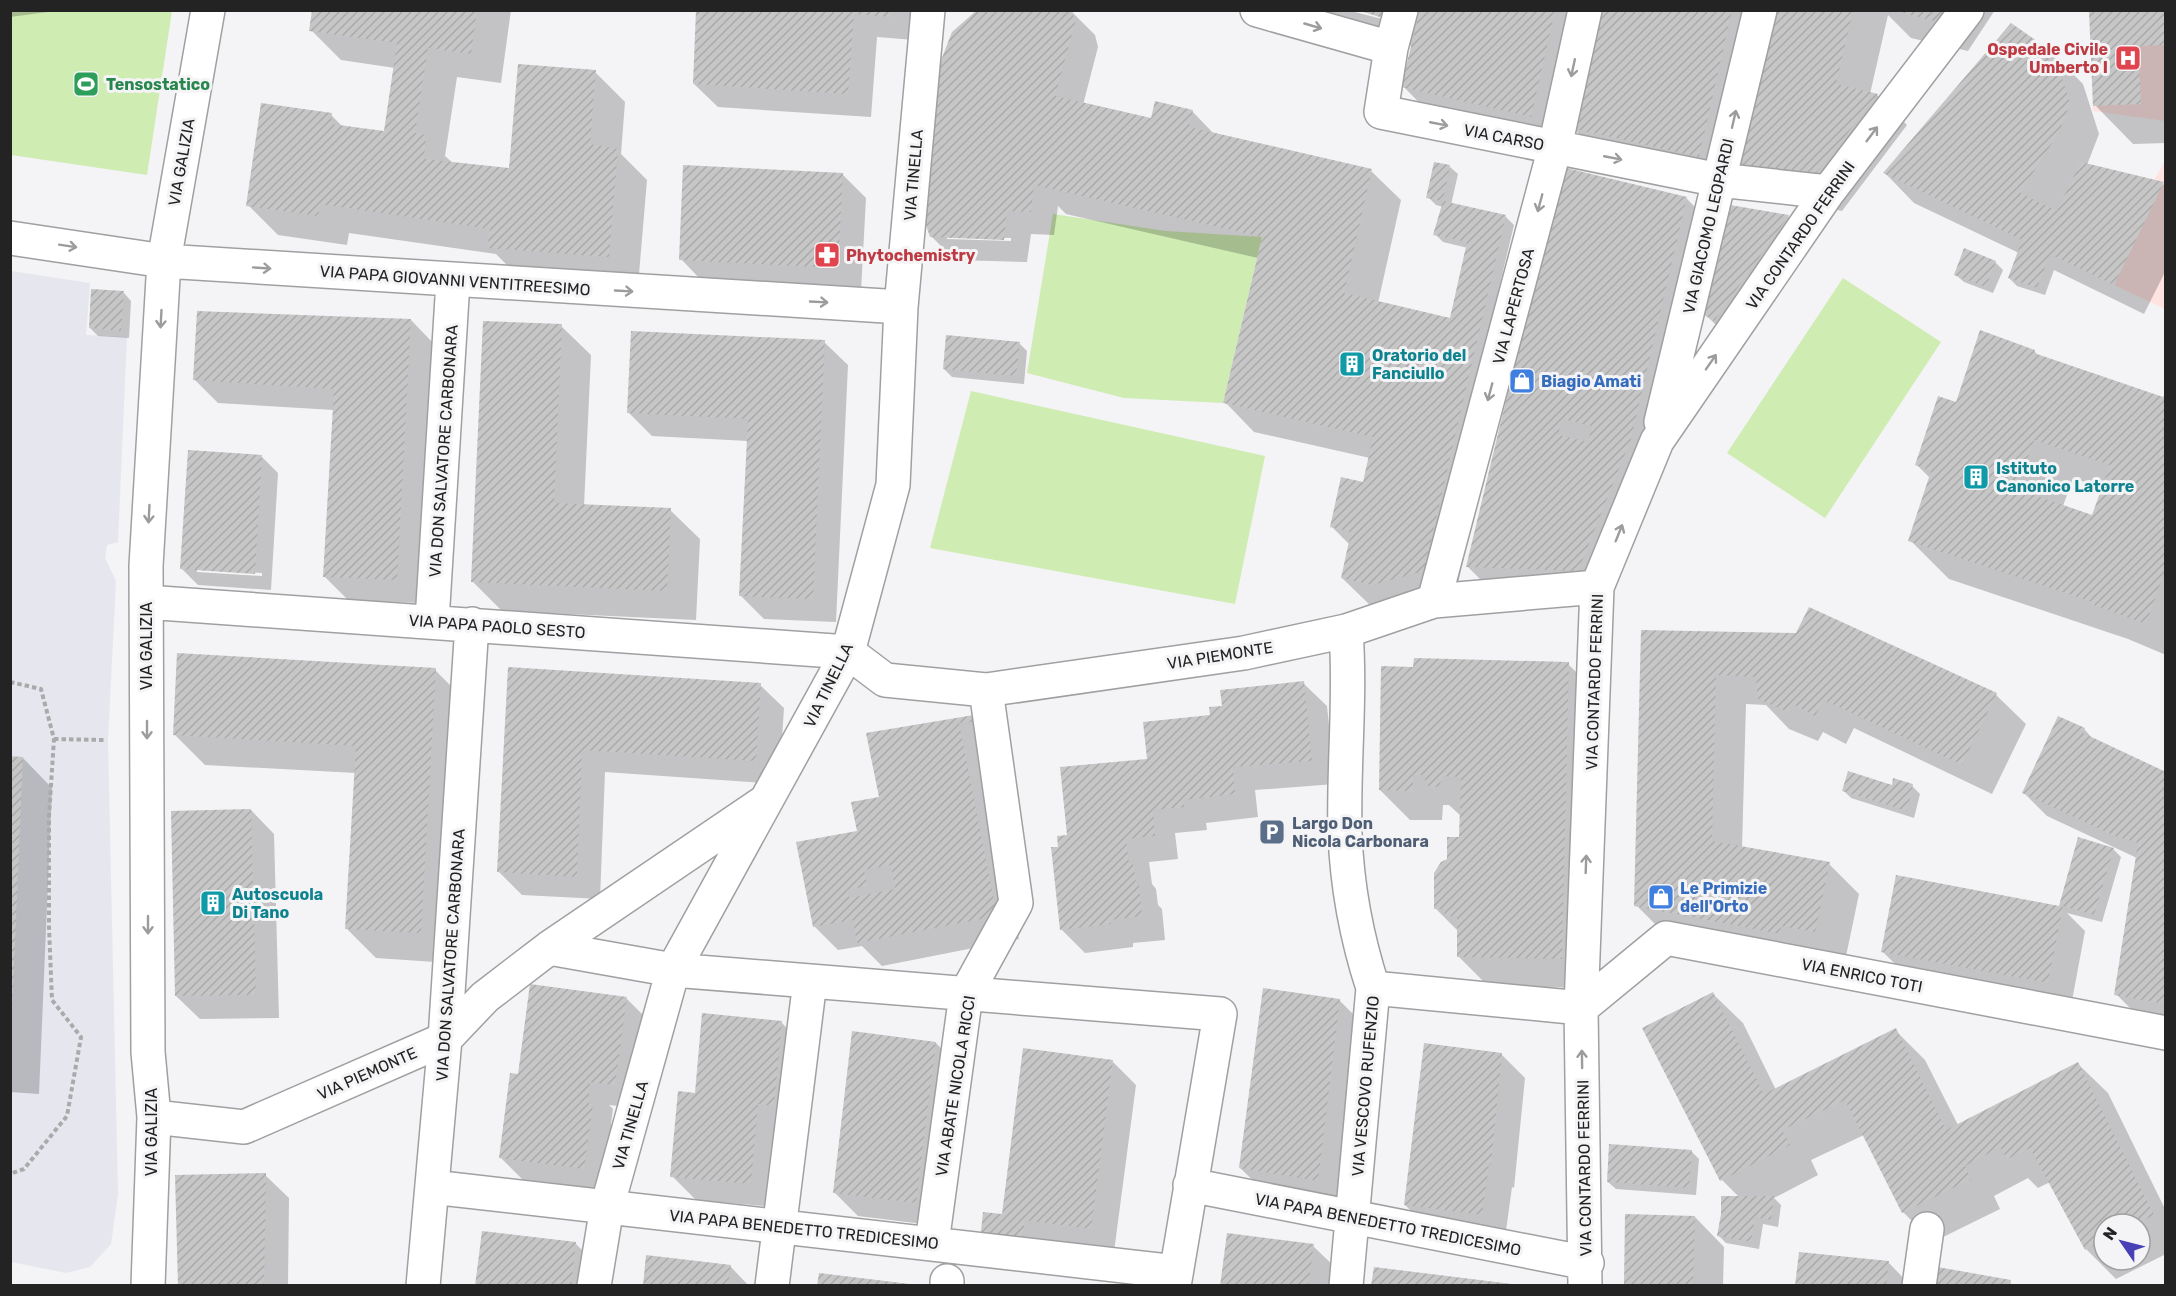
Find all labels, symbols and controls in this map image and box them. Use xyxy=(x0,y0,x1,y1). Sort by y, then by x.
one-way arrow xyxy=(1304,21,1323,32)
place label: Ospedale Civile Umberto I xyxy=(1987,40,2108,77)
hospital icon: Ospedale Civile Umberto I xyxy=(2113,43,2143,73)
one-way arrow xyxy=(1566,58,1578,77)
sports icon: Tensostatico xyxy=(71,69,101,99)
place label: Tensostatico xyxy=(106,75,210,94)
one-way arrow xyxy=(1728,110,1740,129)
street label: VIA GALIZIA xyxy=(164,117,199,207)
one-way arrow xyxy=(1428,119,1448,130)
street label: VIA CARSO xyxy=(1462,120,1546,155)
one-way arrow xyxy=(1866,127,1879,143)
street label: VIA TINELLA xyxy=(900,128,927,222)
street label: VIA GIACOMO LEOPARDI xyxy=(1679,137,1738,316)
one-way arrow xyxy=(1602,153,1622,164)
street label: VIA CONTARDO FERRINI xyxy=(1742,158,1859,313)
one-way arrow xyxy=(1534,194,1545,213)
pharmacy icon: Phytochemistry xyxy=(812,240,842,270)
one-way arrow xyxy=(58,241,78,252)
place label: Phytochemistry xyxy=(846,246,976,265)
street label: VIA LAPERTOSA xyxy=(1489,246,1538,366)
one-way arrow xyxy=(252,262,272,273)
street label: VIA PAPA GIOVANNI VENTITREESIMO xyxy=(319,262,591,299)
one-way arrow xyxy=(614,285,634,296)
one-way arrow xyxy=(808,297,828,308)
one-way arrow xyxy=(155,309,166,329)
street label: VIA DON SALVATORE CARBONARA xyxy=(425,324,462,578)
place label: Oratorio del Fanciullo xyxy=(1372,346,1466,383)
building icon: Oratorio del Fanciullo xyxy=(1337,349,1367,379)
one-way arrow xyxy=(1705,354,1717,371)
shop icon: Biagio Amati xyxy=(1507,366,1537,396)
place label: Biagio Amati xyxy=(1541,372,1641,391)
one-way arrow xyxy=(1484,382,1495,401)
place label: Istituto Canonico Latorre xyxy=(1996,459,2134,496)
building icon: Istituto Canonico Latorre xyxy=(1961,462,1991,492)
one-way arrow xyxy=(144,503,155,523)
one-way arrow xyxy=(1614,524,1625,542)
street label: VIA CONTARDO FERRINI xyxy=(1582,593,1607,771)
street label: VIA GALIZIA xyxy=(137,601,156,690)
street label: VIA PAPA PAOLO SESTO xyxy=(408,611,586,642)
street label: VIA PIEMONTE xyxy=(1166,638,1274,673)
street label: VIA TINELLA xyxy=(800,640,857,731)
one-way arrow xyxy=(141,719,153,739)
place label: Largo Don Nicola Carbonara xyxy=(1292,814,1429,851)
parking icon: Largo Don Nicola Carbonara xyxy=(1257,817,1287,847)
street label: VIA DON SALVATORE CARBONARA xyxy=(432,828,469,1082)
one-way arrow xyxy=(1581,855,1592,875)
place label: Le Primizie dell'Orto xyxy=(1680,879,1767,916)
shop icon: Le Primizie dell'Orto xyxy=(1646,882,1676,912)
place label: Autoscuola Di Tano xyxy=(232,885,323,922)
building icon: Autoscuola Di Tano xyxy=(198,888,228,918)
one-way arrow xyxy=(142,914,154,934)
street label: VIA ENRICO TOTI xyxy=(1800,954,1924,997)
street label: VIA ABATE NICOLA RICCI xyxy=(932,994,979,1178)
street label: VIA VESCOVO RUFENZIO xyxy=(1348,995,1383,1177)
street label: VIA PIEMONTE xyxy=(314,1043,420,1104)
one-way arrow xyxy=(1576,1050,1588,1070)
street label: VIA TINELLA xyxy=(609,1078,652,1172)
street label: VIA CONTARDO FERRINI xyxy=(1573,1080,1596,1256)
street label: VIA GALIZIA xyxy=(142,1087,161,1176)
street label: VIA PAPA BENEDETTO TREDICESIMO xyxy=(1253,1189,1523,1260)
street label: VIA PAPA BENEDETTO TREDICESIMO xyxy=(668,1206,940,1253)
north arrow xyxy=(2092,1212,2152,1272)
text: N xyxy=(2099,1224,2121,1244)

